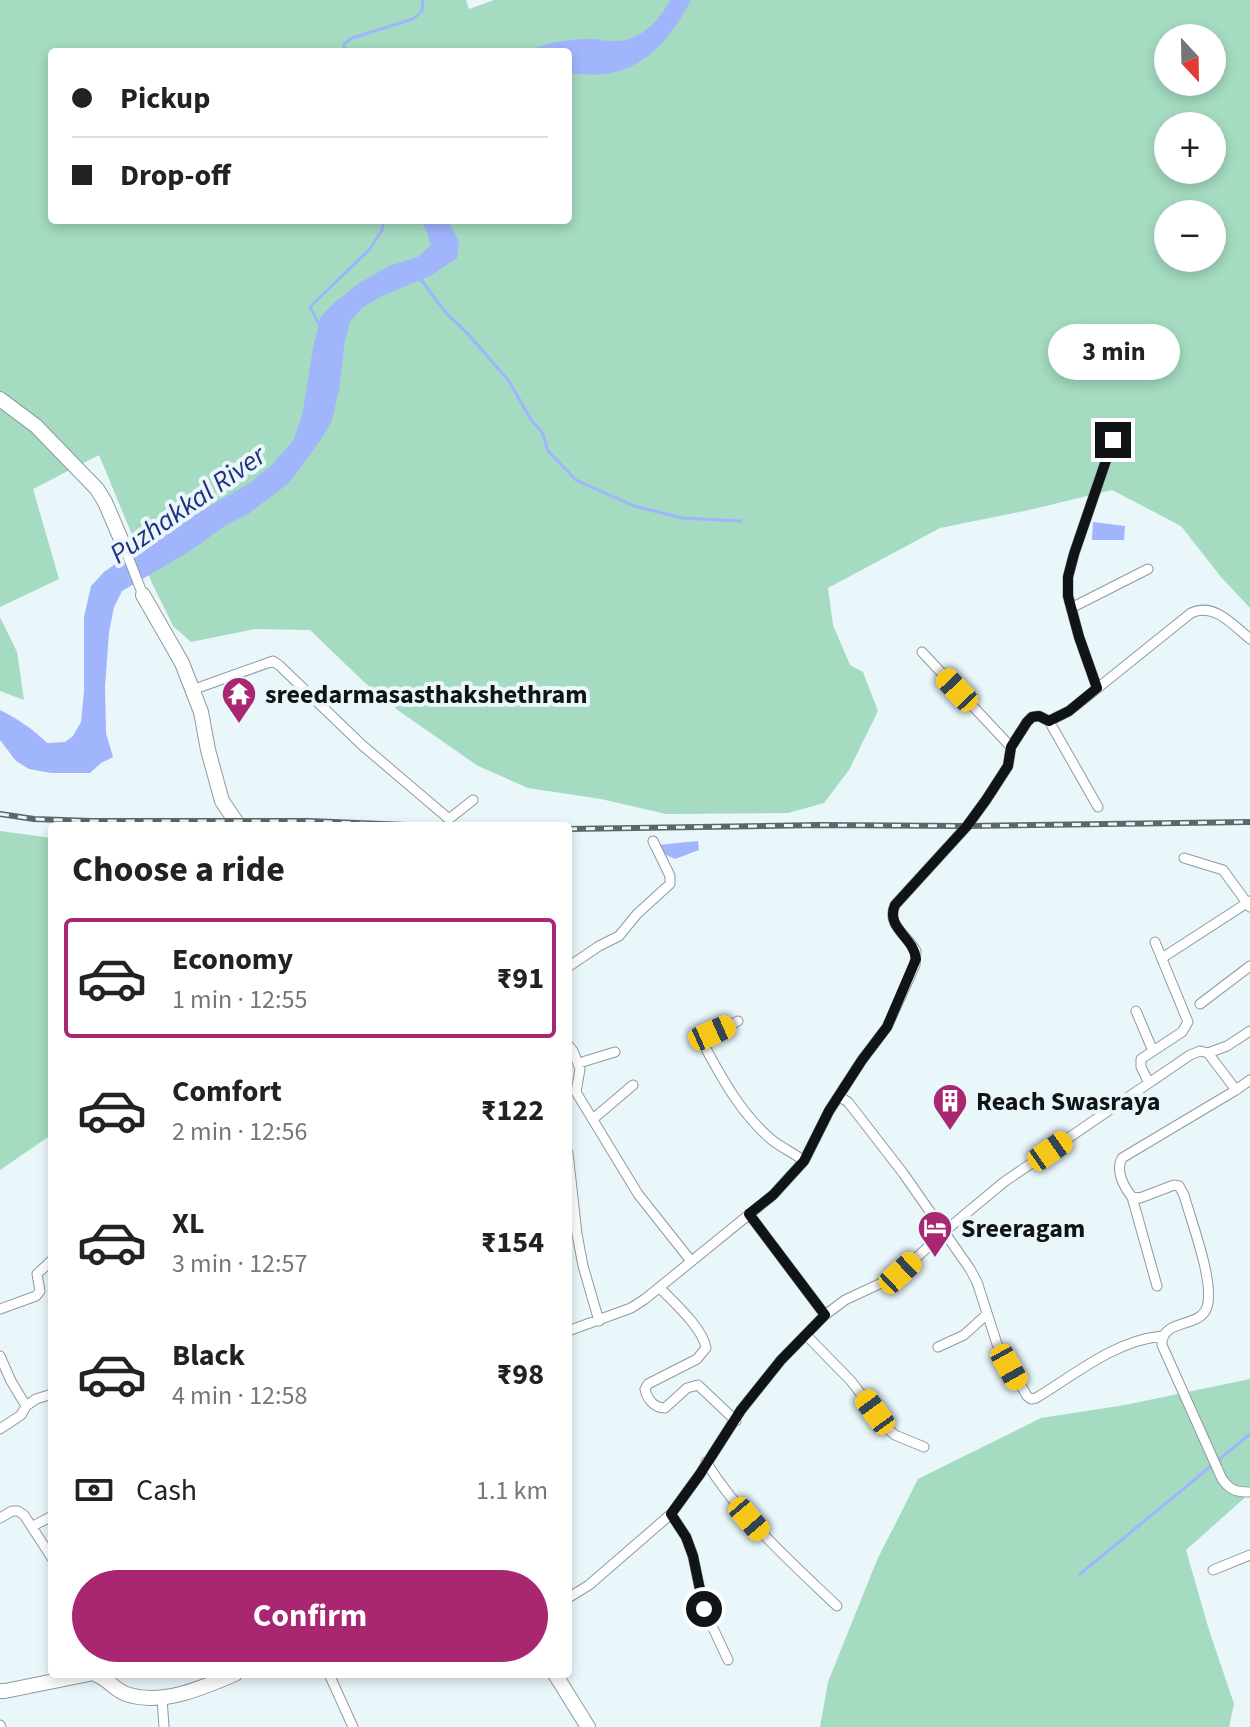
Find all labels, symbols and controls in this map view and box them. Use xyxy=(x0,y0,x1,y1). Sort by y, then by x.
north arrow xyxy=(1154,24,1226,96)
map controls xyxy=(1154,24,1226,272)
text: Pickup xyxy=(120,77,210,120)
button: + xyxy=(1154,112,1226,184)
text: Drop-off xyxy=(120,154,231,197)
button: − xyxy=(1154,200,1226,272)
callout: 3 min xyxy=(1047,324,1179,380)
text: 3 min xyxy=(1082,333,1146,370)
route end xyxy=(1095,422,1131,458)
water label: Puzhakkal River xyxy=(101,435,275,574)
car xyxy=(932,664,982,716)
temple icon: sreedarmasasthakshethram xyxy=(220,675,258,725)
place label: sreedarmasasthakshethram xyxy=(265,676,587,713)
text: Choose a ride xyxy=(72,844,285,895)
text: Economy xyxy=(172,938,293,981)
icon: car xyxy=(76,942,148,1014)
text: ₹91 xyxy=(496,957,544,1000)
text: 1 min · 12:55 xyxy=(172,981,307,1018)
car xyxy=(685,1012,739,1054)
text: Comfort xyxy=(172,1070,282,1113)
icon: car xyxy=(76,1074,148,1146)
building icon: Reach Swasraya xyxy=(931,1082,969,1132)
place label: Reach Swasraya xyxy=(976,1083,1160,1120)
text: ₹122 xyxy=(481,1089,544,1132)
text: 2 min · 12:56 xyxy=(172,1113,307,1150)
car xyxy=(1023,1127,1077,1175)
text: XL xyxy=(172,1202,205,1245)
icon: car xyxy=(76,1206,148,1278)
hotel icon: Sreeragam xyxy=(916,1209,954,1259)
place label: Sreeragam xyxy=(961,1210,1085,1247)
text: ₹154 xyxy=(481,1221,544,1264)
text: 3 min · 12:57 xyxy=(172,1245,307,1282)
car xyxy=(874,1248,926,1298)
text: Black xyxy=(172,1334,245,1377)
icon: car xyxy=(76,1338,148,1410)
car xyxy=(987,1340,1031,1394)
text: ₹98 xyxy=(496,1353,544,1396)
text: 4 min · 12:58 xyxy=(172,1377,307,1414)
car xyxy=(851,1386,899,1438)
icon: cash xyxy=(72,1468,116,1512)
text: Cash xyxy=(136,1469,197,1512)
text: 1.1 km xyxy=(476,1472,548,1509)
car xyxy=(724,1493,774,1545)
button: Confirm xyxy=(72,1570,548,1662)
route start xyxy=(686,1591,722,1627)

